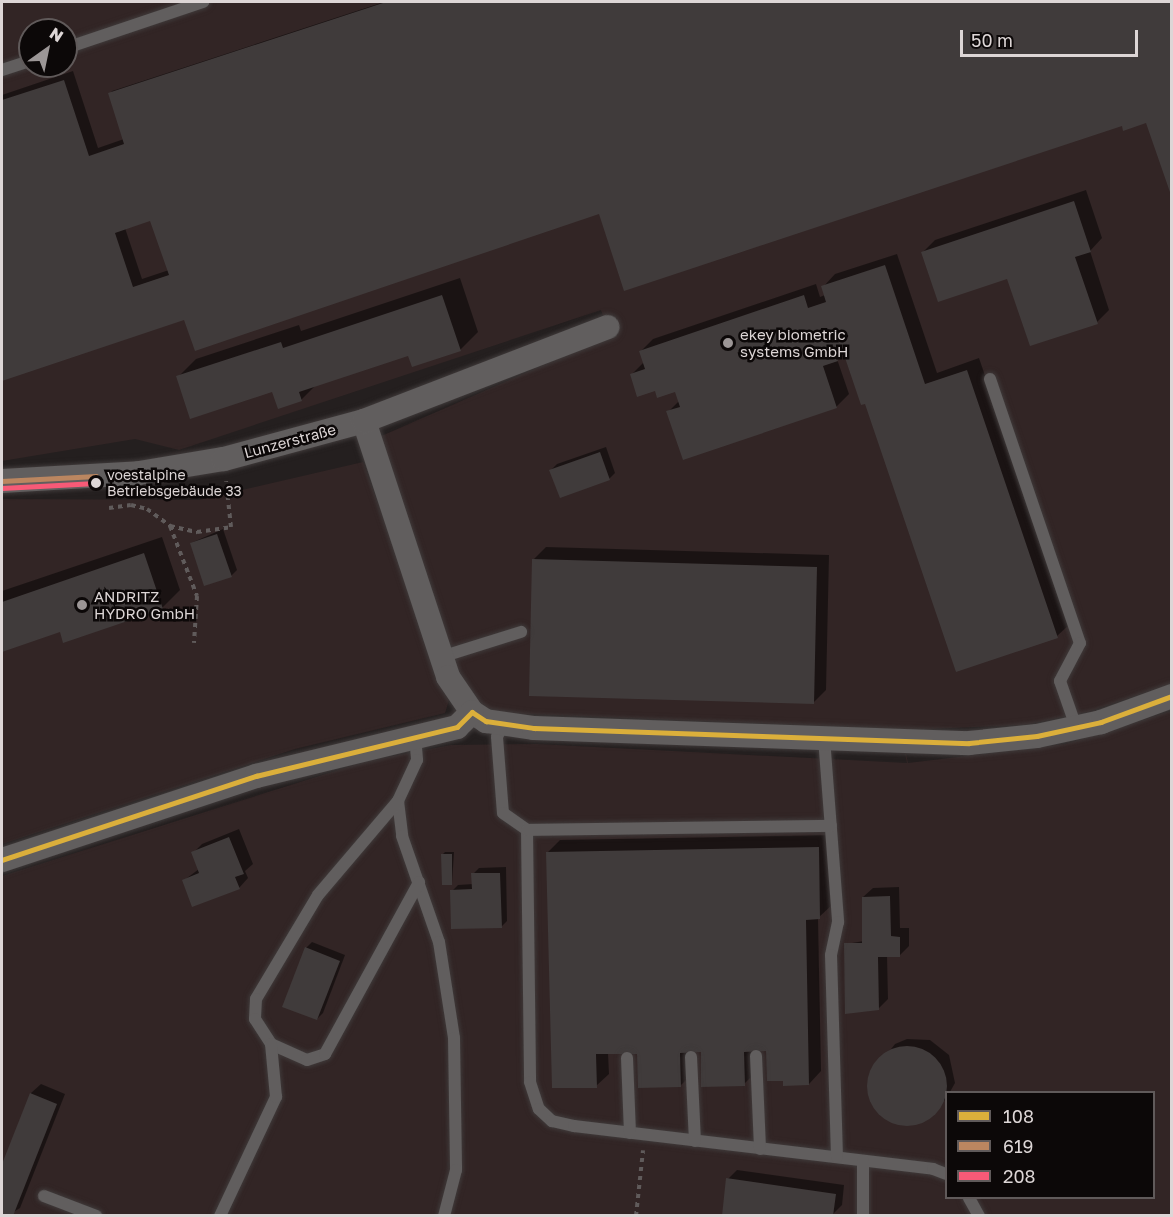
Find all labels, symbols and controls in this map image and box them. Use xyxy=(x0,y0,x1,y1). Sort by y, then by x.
north arrow xyxy=(18,18,78,78)
scale bar xyxy=(963,18,1142,56)
text: N xyxy=(46,23,67,46)
text: 50 m xyxy=(971,29,1013,51)
place label: ekey biometric systems GmbH xyxy=(740,325,848,360)
marker: ekey biometric systems GmbH xyxy=(721,336,735,350)
street label: Lunzerstraße xyxy=(242,420,338,462)
place label: voestalpine Betriebsgebäude 33 xyxy=(107,467,242,500)
marker: voestalpine Betriebsgebäude 33 xyxy=(90,477,102,489)
place label: ANDRITZ HYDRO GmbH xyxy=(94,587,195,622)
marker: ANDRITZ HYDRO GmbH xyxy=(75,598,89,612)
legend xyxy=(945,1091,1155,1199)
text: 108 xyxy=(1003,1105,1034,1127)
text: 619 xyxy=(1003,1135,1034,1157)
text: 208 xyxy=(1003,1165,1036,1187)

